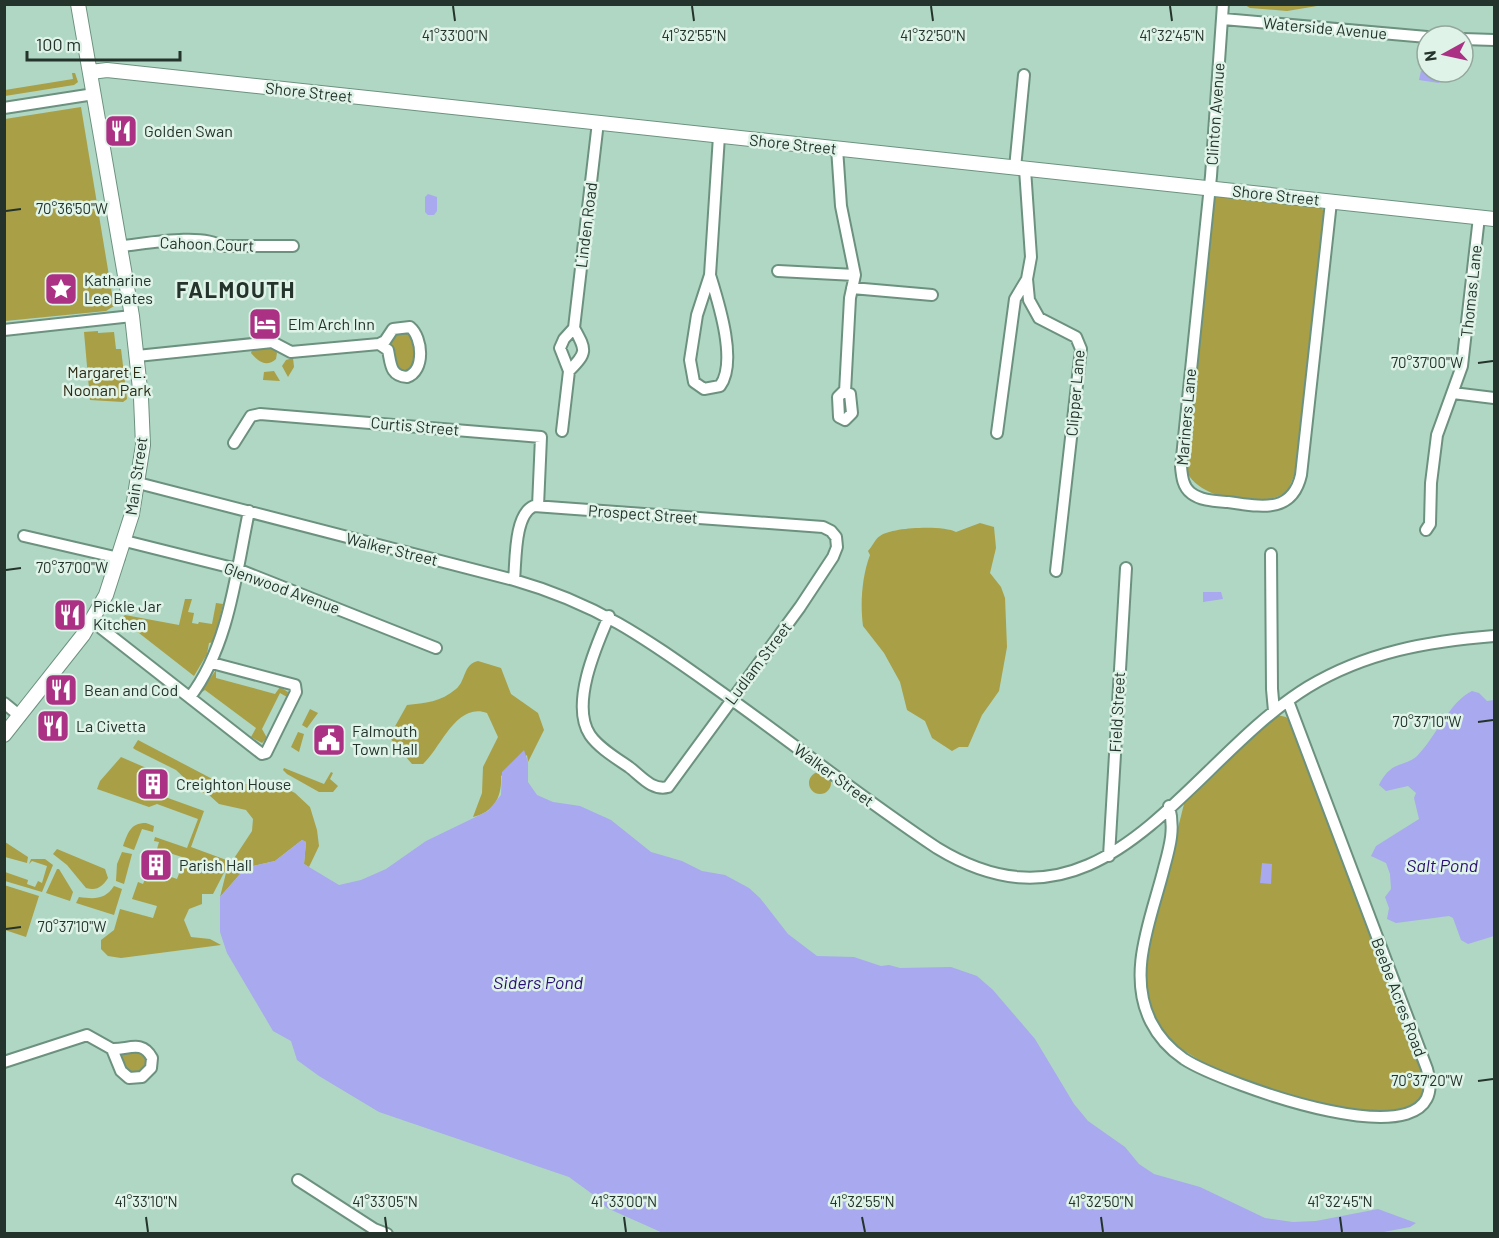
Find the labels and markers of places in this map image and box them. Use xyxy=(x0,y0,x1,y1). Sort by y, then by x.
restaurant icon: Golden Swan xyxy=(103,113,139,149)
place label: Golden Swan xyxy=(144,121,233,140)
place label: Katharine Lee Bates xyxy=(84,270,153,307)
place icon: Katharine Lee Bates xyxy=(43,271,79,307)
hotel icon: Elm Arch Inn xyxy=(247,306,283,342)
place label: Elm Arch Inn xyxy=(288,314,375,333)
place label: Pickle Jar Kitchen xyxy=(93,596,162,633)
restaurant icon: Pickle Jar Kitchen xyxy=(52,597,88,633)
restaurant icon: Bean and Cod xyxy=(43,672,79,708)
place label: Bean and Cod xyxy=(84,680,178,699)
restaurant icon: La Civetta xyxy=(35,708,71,744)
place label: La Civetta xyxy=(76,716,146,735)
place label: Falmouth Town Hall xyxy=(352,721,418,758)
public building icon: Falmouth Town Hall xyxy=(311,722,347,758)
building icon: Creighton House xyxy=(135,766,171,802)
place label: Creighton House xyxy=(176,774,291,793)
building icon: Parish Hall xyxy=(138,847,174,883)
place label: Parish Hall xyxy=(179,855,252,874)

